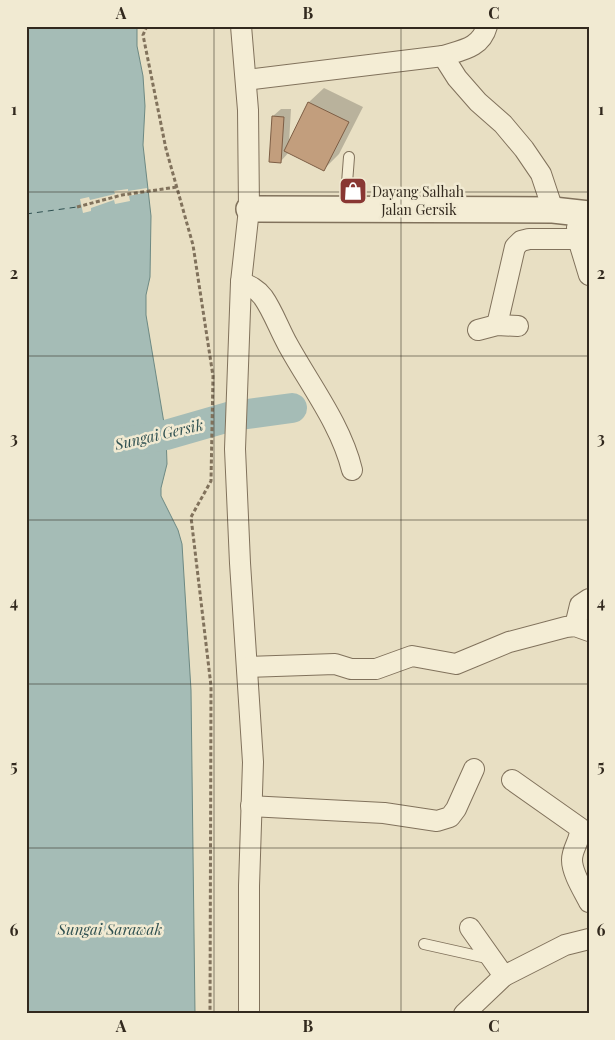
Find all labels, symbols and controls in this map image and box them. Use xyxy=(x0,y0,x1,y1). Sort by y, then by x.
text: A xyxy=(115,2,127,23)
text: B xyxy=(303,2,314,23)
text: C xyxy=(488,2,500,23)
text: 1 xyxy=(11,98,17,119)
text: 1 xyxy=(598,98,604,119)
shop icon: Dayang Salhah xyxy=(338,176,368,206)
place label: Dayang Salhah xyxy=(372,182,465,201)
street label: Jalan Gersik xyxy=(380,200,457,219)
text: 2 xyxy=(10,262,18,283)
text: 2 xyxy=(597,262,605,283)
water label: Sungai Gersik xyxy=(112,414,206,454)
text: 3 xyxy=(10,427,18,448)
text: 3 xyxy=(597,427,605,448)
text: 4 xyxy=(10,591,18,612)
text: 4 xyxy=(597,591,605,612)
text: 5 xyxy=(10,755,18,776)
text: 5 xyxy=(597,755,605,776)
text: 6 xyxy=(10,919,19,940)
water label: Sungai Sarawak xyxy=(57,919,162,939)
text: 6 xyxy=(597,919,606,940)
text: A xyxy=(115,1015,127,1036)
text: B xyxy=(303,1015,314,1036)
text: C xyxy=(488,1015,500,1036)

